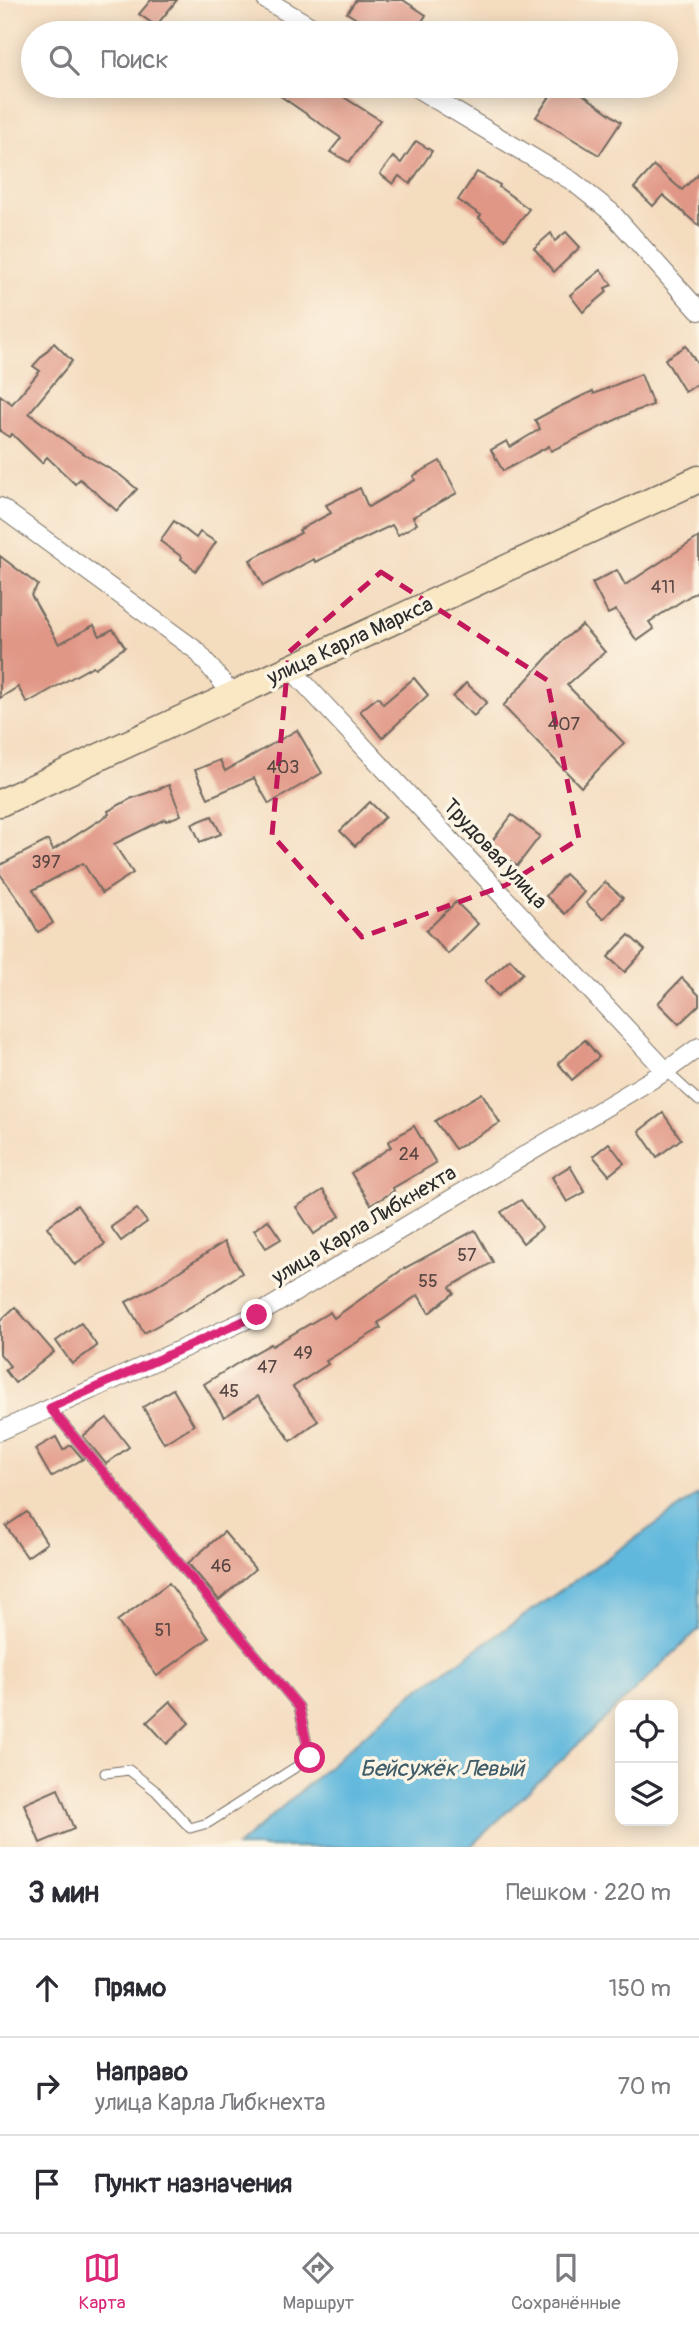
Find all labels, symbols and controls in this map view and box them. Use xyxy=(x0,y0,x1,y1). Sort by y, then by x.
search box xyxy=(21,21,678,98)
icon: search xyxy=(45,41,83,79)
text: Поиск xyxy=(101,44,169,76)
house number: 411 xyxy=(651,576,675,599)
street label: улица Карла Маркса xyxy=(262,591,437,692)
house number: 407 xyxy=(548,713,581,736)
house number: 403 xyxy=(267,756,299,779)
street label: Трудовая улица xyxy=(437,793,553,915)
house number: 397 xyxy=(32,851,61,874)
house number: 24 xyxy=(399,1143,420,1166)
street label: улица Карла Либкнехта xyxy=(266,1159,461,1291)
house number: 57 xyxy=(457,1244,477,1267)
house number: 55 xyxy=(418,1270,438,1293)
route end xyxy=(241,1299,272,1330)
house number: 49 xyxy=(293,1342,313,1365)
house number: 47 xyxy=(257,1356,277,1379)
house number: 45 xyxy=(219,1380,239,1403)
house number: 46 xyxy=(211,1555,231,1578)
house number: 51 xyxy=(155,1619,171,1642)
map controls xyxy=(615,1700,678,1826)
button: locate xyxy=(615,1700,678,1763)
route start xyxy=(294,1742,325,1773)
water label: Бейсужёк Левый xyxy=(360,1754,526,1783)
button: layers xyxy=(615,1763,678,1826)
text: 3 мин xyxy=(28,1874,99,1911)
text: Пешком · 220 m xyxy=(506,1878,671,1907)
icon: ahead xyxy=(28,1969,66,2007)
text: Прямо xyxy=(95,1972,166,2004)
text: 150 m xyxy=(608,1974,671,2003)
text: Направо xyxy=(95,2056,188,2088)
icon: right xyxy=(28,2067,66,2105)
text: 70 m xyxy=(618,2072,671,2101)
text: улица Карла Либкнехта xyxy=(95,2088,325,2117)
icon: arrive xyxy=(28,2165,66,2203)
text: Пункт назначения xyxy=(95,2168,292,2200)
tab: Карта xyxy=(78,2249,126,2315)
tab: Маршрут xyxy=(283,2249,354,2315)
tab: Сохранённые xyxy=(511,2249,621,2315)

